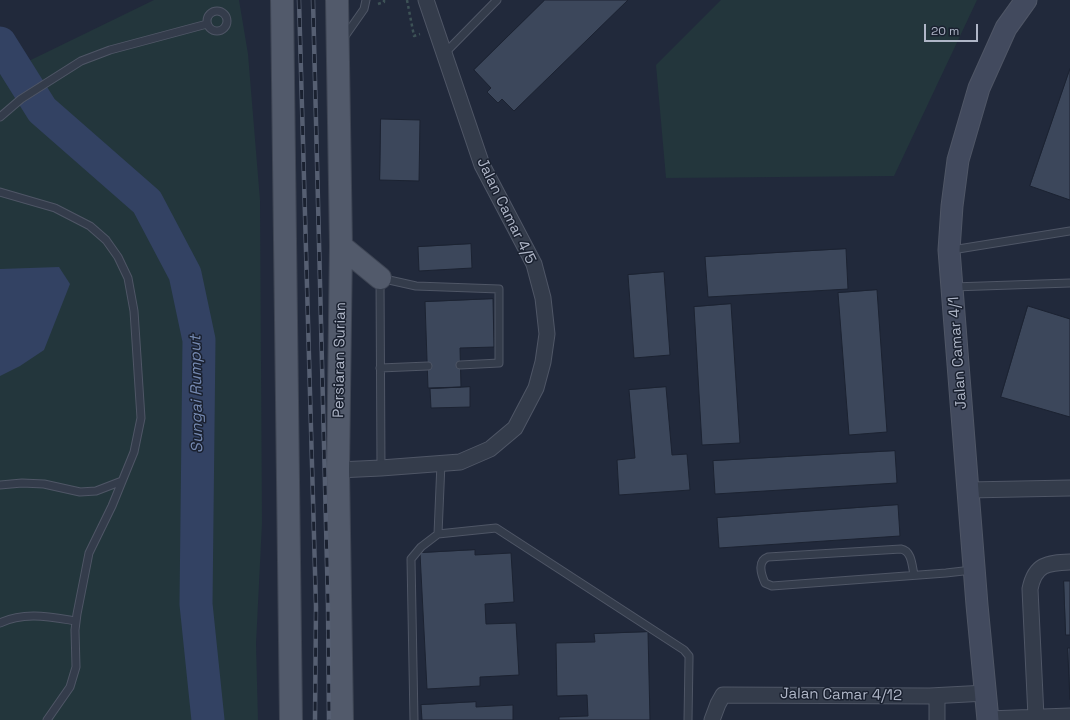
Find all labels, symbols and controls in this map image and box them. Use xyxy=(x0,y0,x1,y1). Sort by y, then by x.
scale bar xyxy=(926,16,980,42)
text: 20 m xyxy=(931,23,959,39)
street label: Jalan Camar 4/5 xyxy=(473,155,539,267)
street label: Jalan Camar 4/1 xyxy=(945,296,971,410)
street label: Persiaran Surian xyxy=(330,302,350,418)
water label: Sungai Rumput xyxy=(186,335,208,453)
street label: Jalan Camar 4/12 xyxy=(780,685,902,705)

